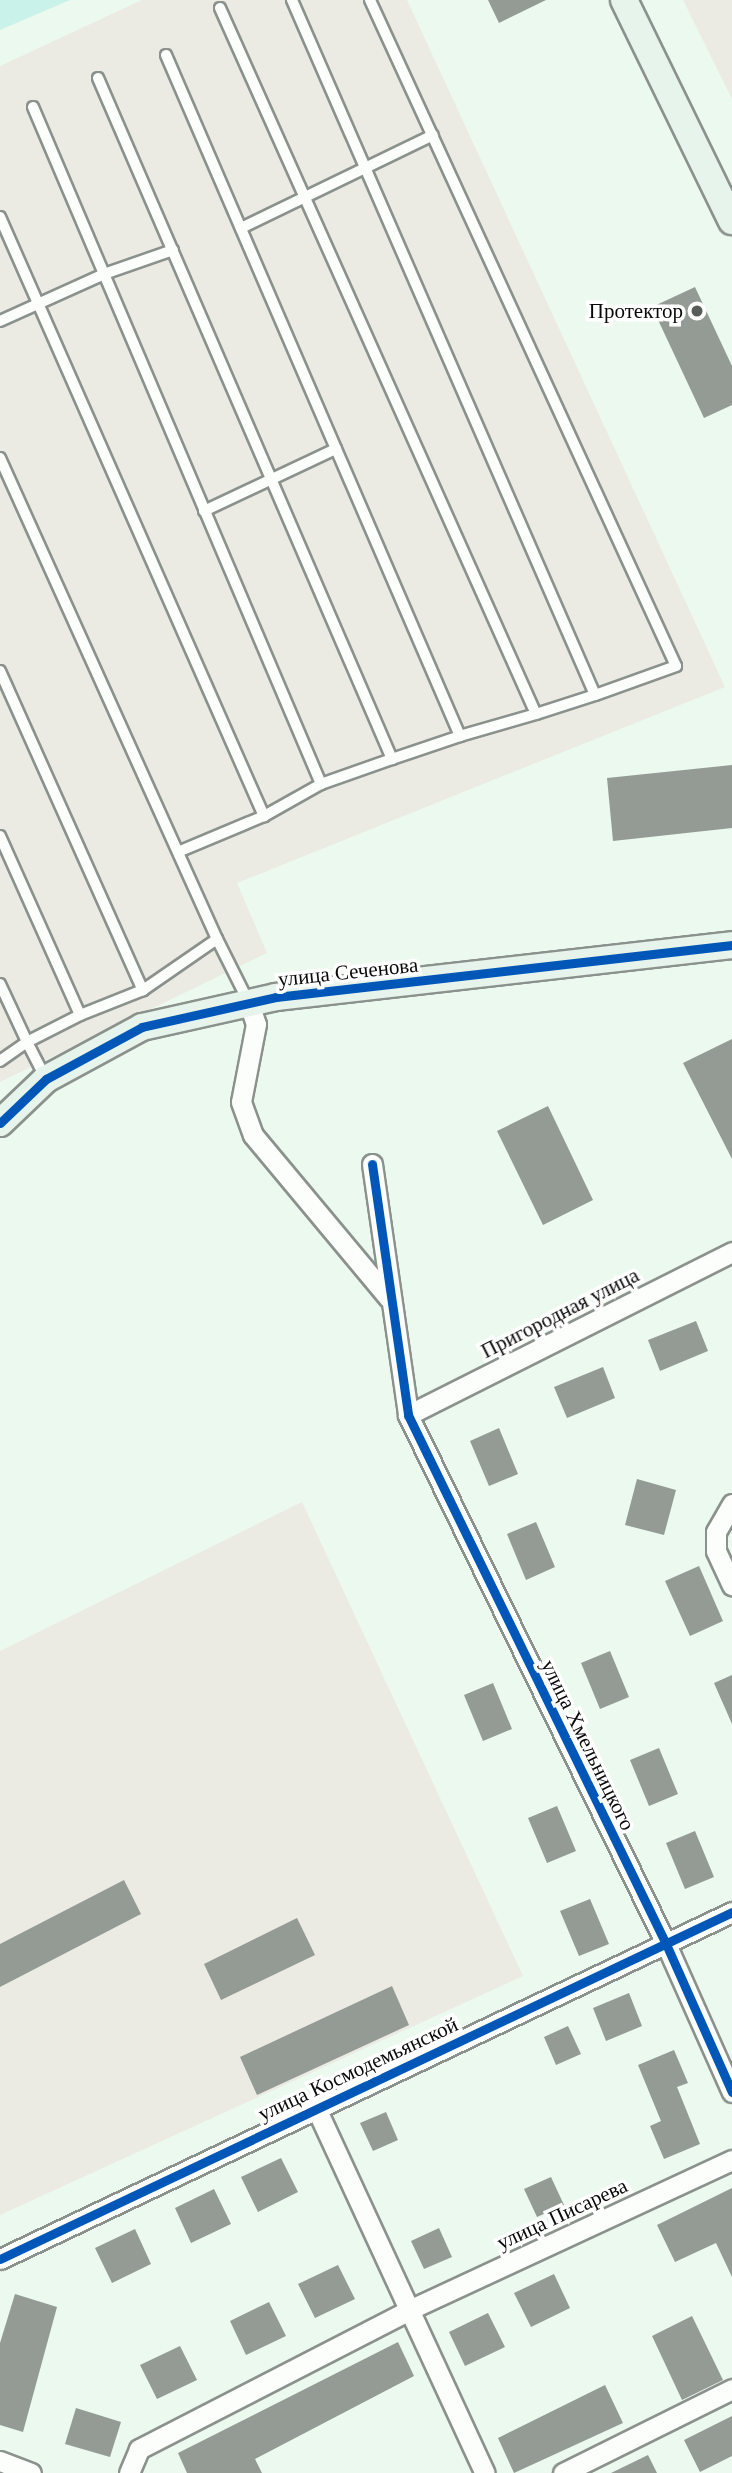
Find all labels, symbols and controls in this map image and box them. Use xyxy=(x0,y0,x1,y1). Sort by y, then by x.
place label: Протектор xyxy=(589,298,683,324)
marker: Протектор xyxy=(689,303,705,319)
street label: улица Сеченова xyxy=(277,952,419,992)
street label: Пригородная улица xyxy=(477,1262,643,1364)
street label: улица Хмельницкого xyxy=(536,1655,640,1835)
street label: улица Космодемьянской xyxy=(254,2012,462,2126)
street label: улица Писарева xyxy=(493,2173,631,2255)

